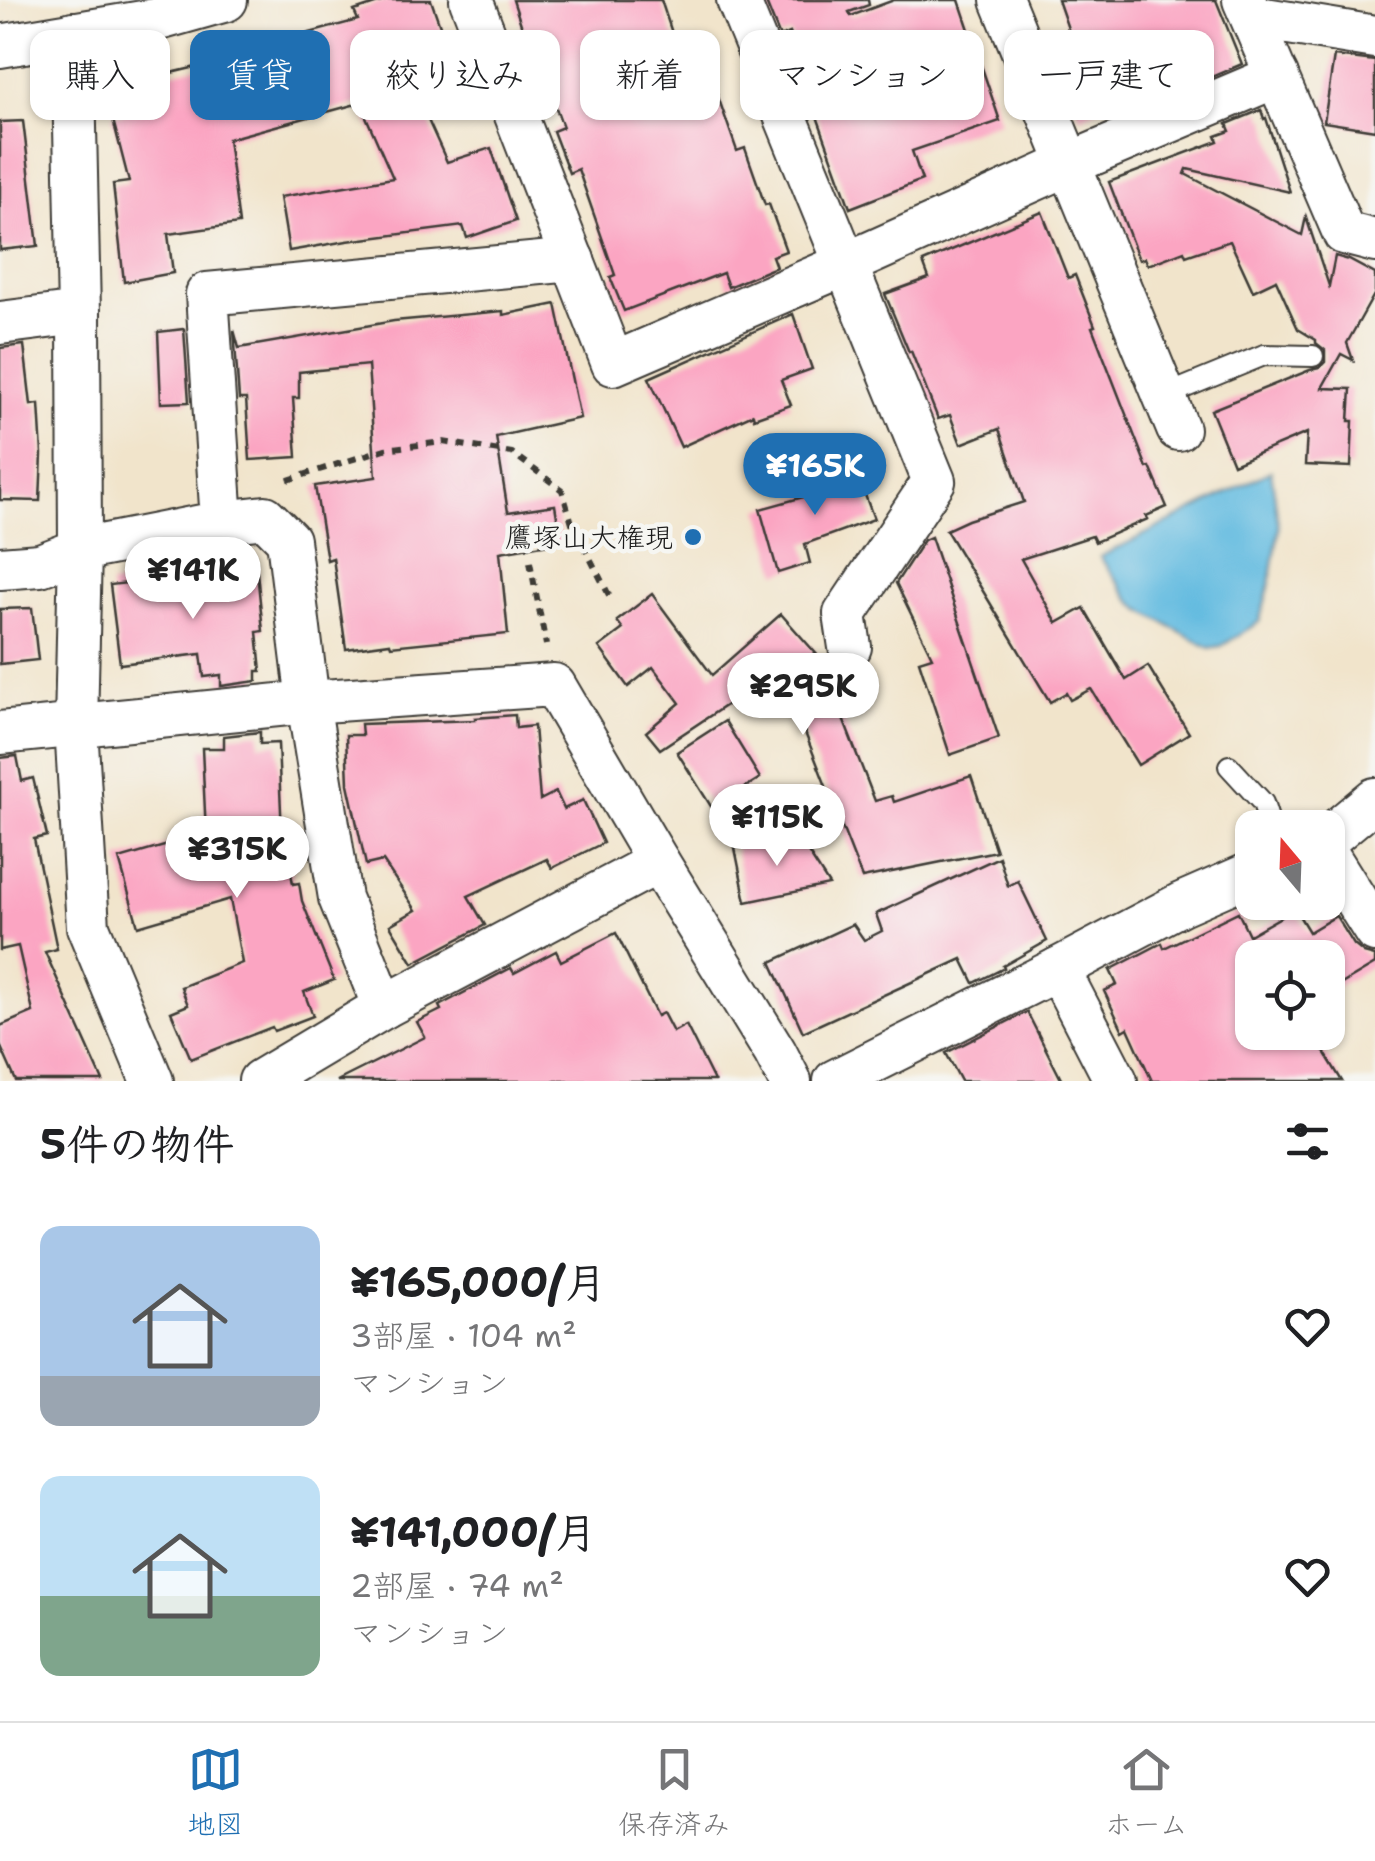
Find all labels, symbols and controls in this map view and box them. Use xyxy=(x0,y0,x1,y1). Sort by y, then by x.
chip: 購入 xyxy=(30,30,170,120)
chip: 賃貸 xyxy=(190,30,330,120)
chip: 絞り込み xyxy=(350,30,560,120)
chip: 新着 xyxy=(580,30,720,120)
chip: マンション xyxy=(740,30,984,120)
chip: 一戸建て xyxy=(1004,30,1214,120)
pin: ¥165K xyxy=(745,433,885,518)
text: ¥165K xyxy=(765,444,865,487)
place label: 鷹塚山大権現 xyxy=(505,518,673,556)
marker: 鷹塚山大権現 xyxy=(682,526,704,548)
pin: ¥141K xyxy=(123,537,263,622)
text: ¥141K xyxy=(147,548,239,591)
pin: ¥295K xyxy=(733,653,873,738)
text: ¥295K xyxy=(749,664,857,707)
pin: ¥115K xyxy=(707,784,847,869)
text: ¥115K xyxy=(731,795,823,838)
north arrow xyxy=(1235,810,1345,920)
map controls xyxy=(1235,810,1345,1050)
pin: ¥315K xyxy=(167,816,307,901)
text: ¥315K xyxy=(187,827,287,870)
button: locate xyxy=(1235,940,1345,1050)
icon: filters xyxy=(1280,1114,1335,1169)
text: 5件の物件 xyxy=(40,1116,234,1172)
text: ¥165,000/月 xyxy=(350,1254,606,1310)
icon: home xyxy=(120,1266,240,1386)
icon: heart xyxy=(1280,1299,1335,1354)
text: 3部屋 · 104 m² xyxy=(350,1314,577,1357)
text: マンション xyxy=(350,1361,509,1404)
text: ¥141,000/月 xyxy=(350,1504,597,1560)
icon: home xyxy=(120,1516,240,1636)
icon: heart xyxy=(1280,1549,1335,1604)
text: 2部屋 · 74 m² xyxy=(350,1564,564,1607)
text: マンション xyxy=(350,1611,509,1654)
tab: 地図 xyxy=(187,1742,243,1843)
tab: 保存済み xyxy=(618,1742,730,1843)
tab: ホーム xyxy=(1105,1742,1188,1843)

